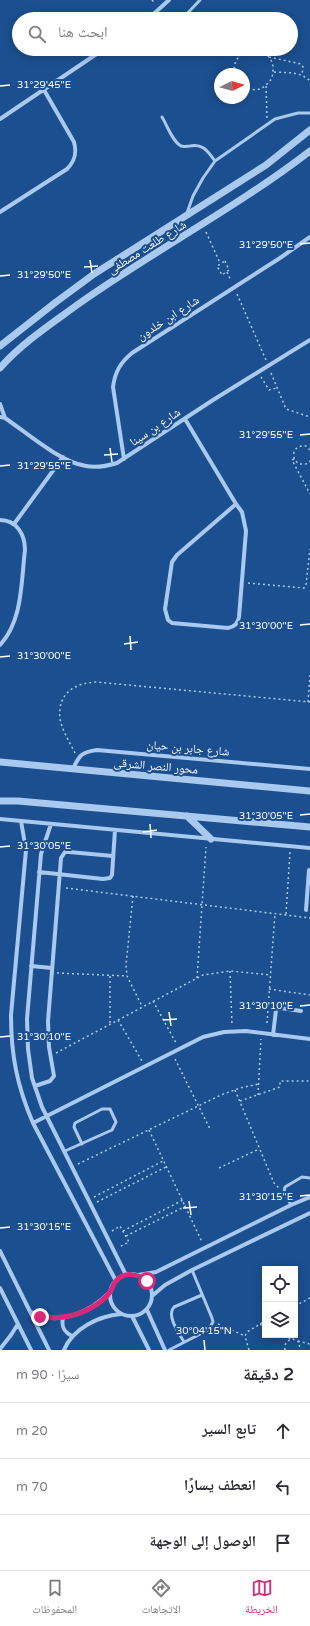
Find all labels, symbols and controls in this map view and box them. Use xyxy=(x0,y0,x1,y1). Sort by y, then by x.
search box xyxy=(12,12,298,56)
icon: search xyxy=(26,23,48,45)
text: ابحث هنا xyxy=(58,23,108,41)
north arrow xyxy=(214,68,250,104)
text: 31°29'45"E xyxy=(17,79,71,91)
street label: شارع طلعت مصطفى xyxy=(105,217,189,278)
text: 31°29'50"E xyxy=(239,239,293,251)
text: 31°29'50"E xyxy=(17,269,71,281)
street label: شارع ابن خلدون xyxy=(134,293,202,344)
street label: شارع بن سينا xyxy=(127,405,184,450)
text: 31°29'55"E xyxy=(239,429,293,441)
text: 31°29'55"E xyxy=(17,460,71,472)
text: 31°30'00"E xyxy=(239,620,293,632)
text: 31°30'00"E xyxy=(17,650,71,662)
street label: شارع جابر بن حيان xyxy=(146,737,230,760)
street label: محور النصر الشرقى xyxy=(113,755,199,777)
text: 31°30'05"E xyxy=(239,810,293,822)
text: 31°30'05"E xyxy=(17,840,71,852)
text: 31°30'10"E xyxy=(239,1000,293,1012)
text: 31°30'10"E xyxy=(17,1031,71,1043)
text: 31°30'15"E xyxy=(239,1191,293,1203)
text: 31°30'15"E xyxy=(17,1221,71,1233)
map controls xyxy=(262,1266,298,1338)
button: locate xyxy=(262,1266,298,1302)
route start xyxy=(138,1272,156,1290)
button: layers xyxy=(262,1302,298,1338)
route end xyxy=(31,1308,49,1326)
text: 30°04'15"N xyxy=(176,1325,232,1337)
text: 2 دقيقة xyxy=(243,1364,294,1385)
text: سيرًا · 90 m xyxy=(16,1367,79,1383)
text: تابع السير xyxy=(202,1420,256,1438)
icon: ahead xyxy=(272,1420,294,1442)
text: 20 m xyxy=(16,1423,48,1439)
text: انعطف يسارًا xyxy=(184,1476,256,1494)
icon: left xyxy=(272,1476,294,1498)
text: 70 m xyxy=(16,1479,48,1495)
text: الوصول إلى الوجهة xyxy=(150,1532,256,1550)
icon: arrive xyxy=(272,1532,294,1554)
tab: المحفوظات xyxy=(32,1577,77,1620)
tab: الاتجاهات xyxy=(142,1577,181,1620)
tab: الخريطة xyxy=(245,1577,278,1620)

